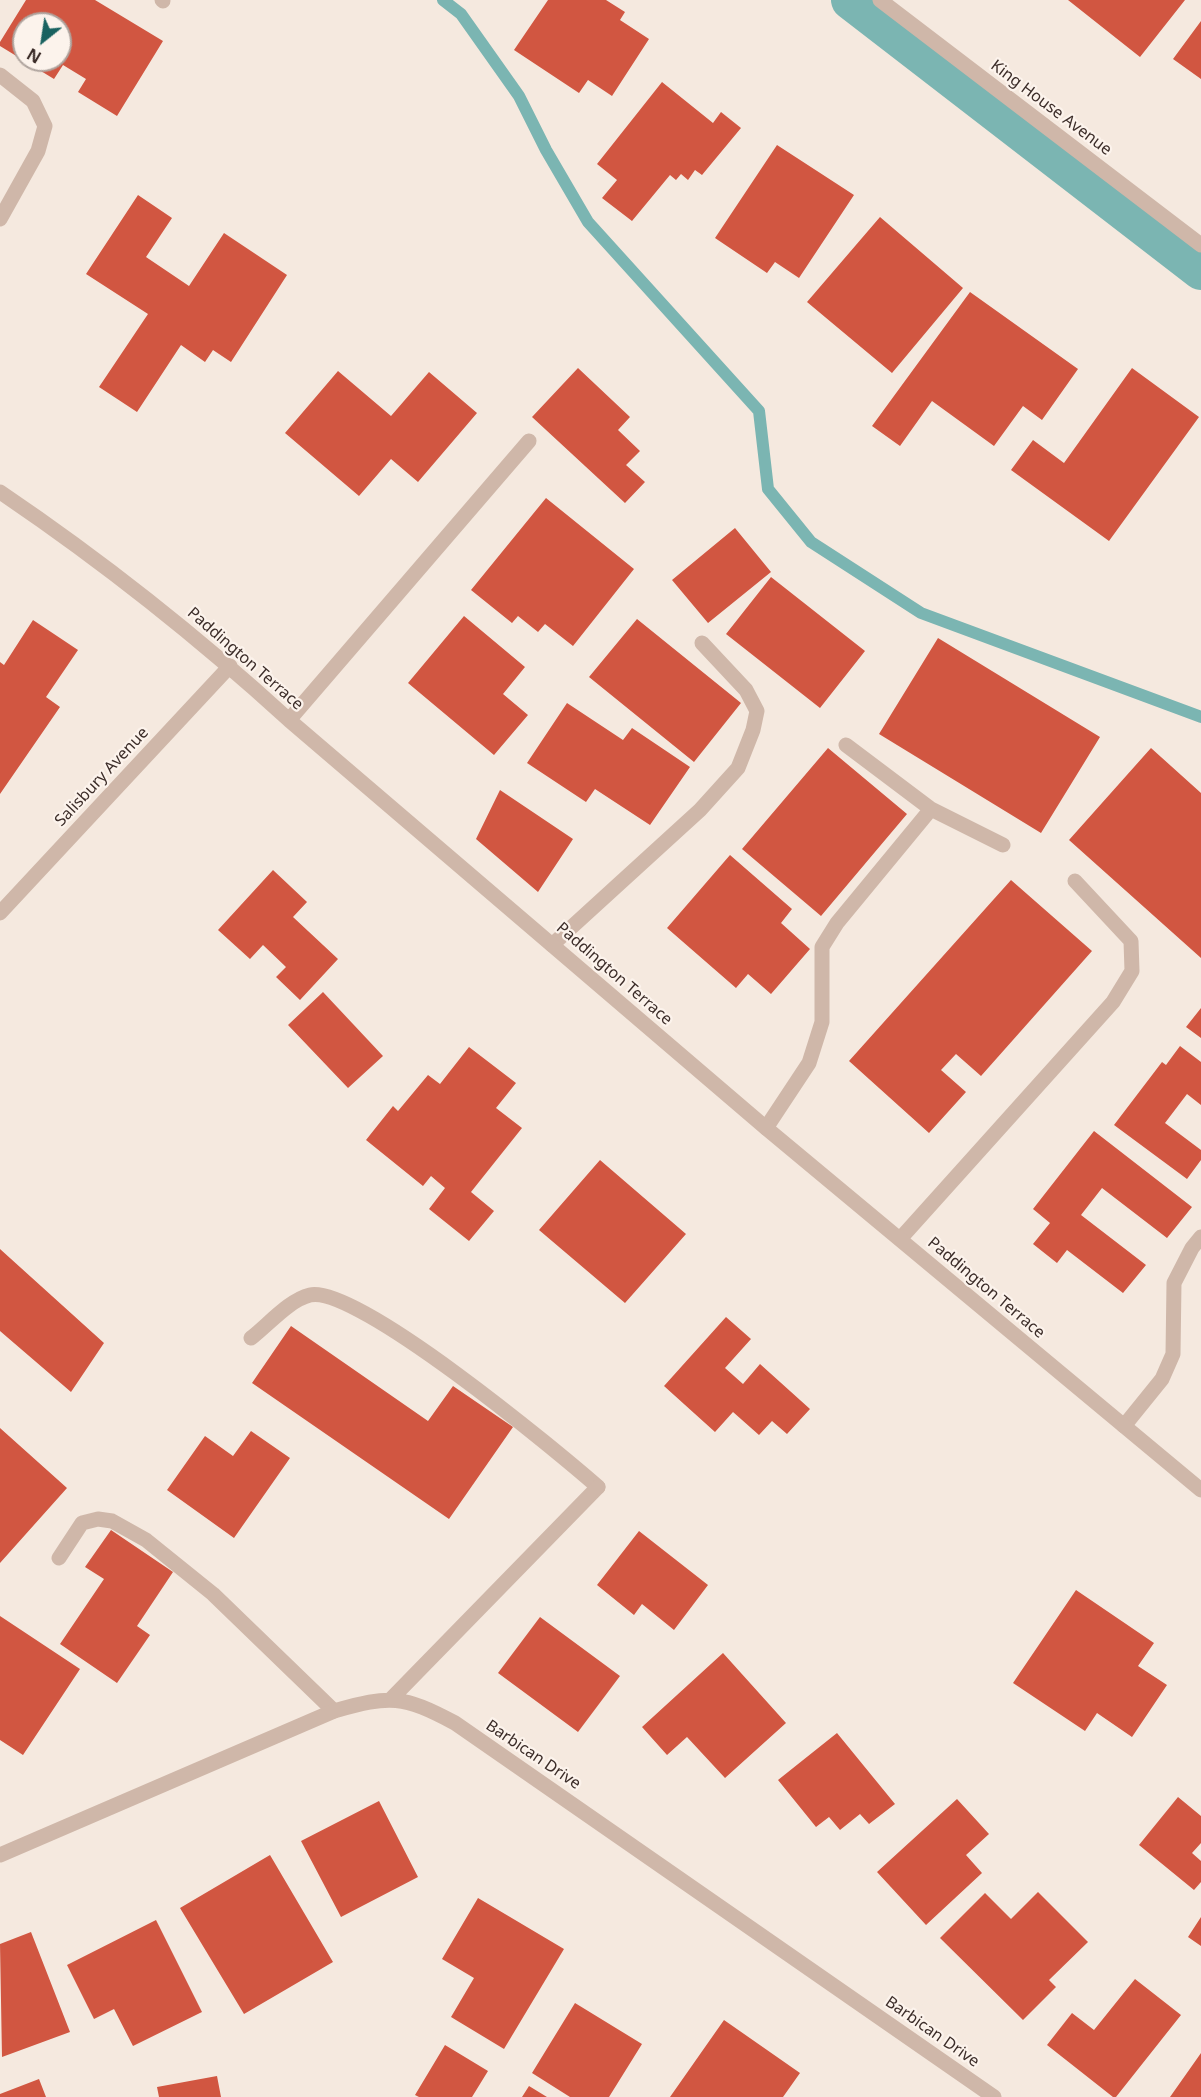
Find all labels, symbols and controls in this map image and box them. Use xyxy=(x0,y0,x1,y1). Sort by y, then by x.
north arrow xyxy=(12,12,72,72)
text: N xyxy=(23,43,45,69)
street label: King House Avenue xyxy=(987,56,1115,160)
street label: Paddington Terrace xyxy=(183,604,307,714)
street label: Salisbury Avenue xyxy=(51,723,153,831)
street label: Paddington Terrace xyxy=(552,919,676,1029)
street label: Paddington Terrace xyxy=(923,1233,1049,1343)
street label: Barbican Drive xyxy=(482,1716,584,1794)
street label: Barbican Drive xyxy=(881,1993,983,2071)

